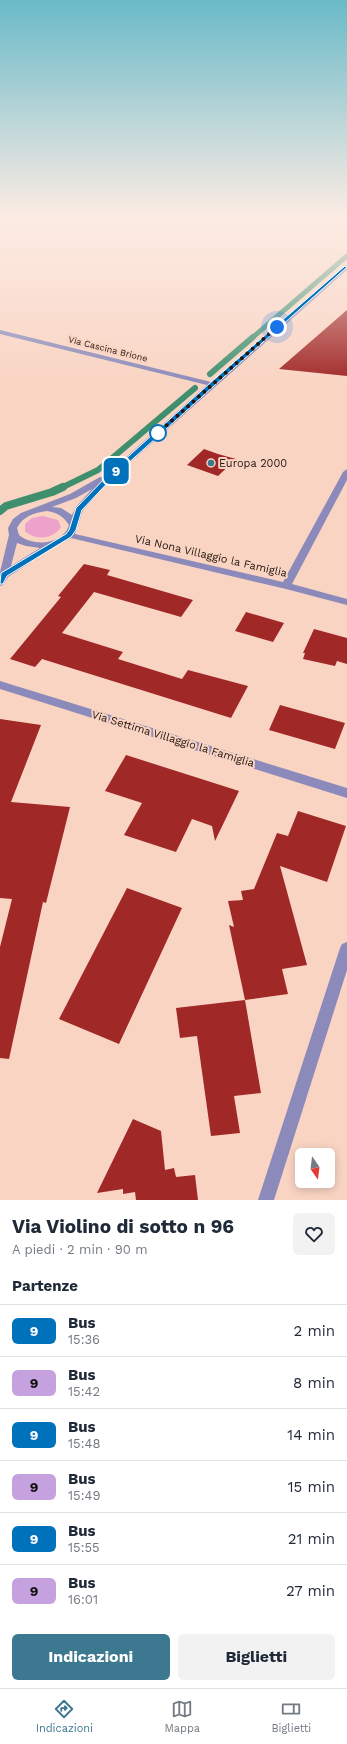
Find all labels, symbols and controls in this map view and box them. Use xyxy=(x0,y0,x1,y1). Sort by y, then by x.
your location xyxy=(267,317,287,337)
street label: Via Cascina Brione xyxy=(67,334,149,364)
unlabelled marker xyxy=(149,424,167,442)
place label: Europa 2000 xyxy=(219,457,287,470)
line badge: 9 xyxy=(103,458,129,484)
marker: Europa 2000 xyxy=(206,458,216,468)
text: 9 xyxy=(112,463,120,479)
street label: Via Nona Villaggio la Famiglia xyxy=(134,532,288,580)
street label: Via Settima Villaggio la Famiglia xyxy=(90,708,256,770)
north arrow xyxy=(295,1148,335,1188)
map controls xyxy=(295,1148,335,1188)
button: heart xyxy=(293,1213,335,1255)
text: Via Violino di sotto n 96 xyxy=(12,1215,234,1238)
text: A piedi · 2 min · 90 m xyxy=(12,1242,148,1257)
text: Partenze xyxy=(12,1277,78,1295)
text: Bus xyxy=(68,1314,96,1332)
text: 2 min xyxy=(294,1322,335,1340)
text: 9 xyxy=(30,1323,38,1339)
text: 15:36 xyxy=(68,1332,100,1347)
text: Bus xyxy=(68,1366,96,1384)
text: 8 min xyxy=(293,1374,335,1392)
text: 9 xyxy=(30,1375,38,1391)
text: 15:42 xyxy=(68,1384,100,1399)
text: Bus xyxy=(68,1418,96,1436)
text: 14 min xyxy=(287,1426,335,1444)
text: 9 xyxy=(30,1427,38,1443)
text: 15:48 xyxy=(68,1436,100,1451)
text: Bus xyxy=(68,1470,96,1488)
text: 15 min xyxy=(288,1478,335,1496)
text: 9 xyxy=(30,1479,38,1495)
text: 15:49 xyxy=(68,1488,100,1503)
text: Bus xyxy=(68,1522,96,1540)
text: 21 min xyxy=(288,1530,335,1548)
text: 9 xyxy=(30,1531,38,1547)
text: 15:55 xyxy=(68,1540,100,1555)
text: Bus xyxy=(68,1574,96,1592)
text: 27 min xyxy=(286,1582,335,1600)
text: 9 xyxy=(30,1583,38,1599)
text: 16:01 xyxy=(68,1592,98,1607)
button: Indicazioni xyxy=(12,1634,170,1680)
button: Biglietti xyxy=(178,1634,335,1680)
tab: Indicazioni xyxy=(36,1698,93,1735)
tab: Mappa xyxy=(164,1698,200,1735)
tab: Biglietti xyxy=(271,1698,311,1735)

